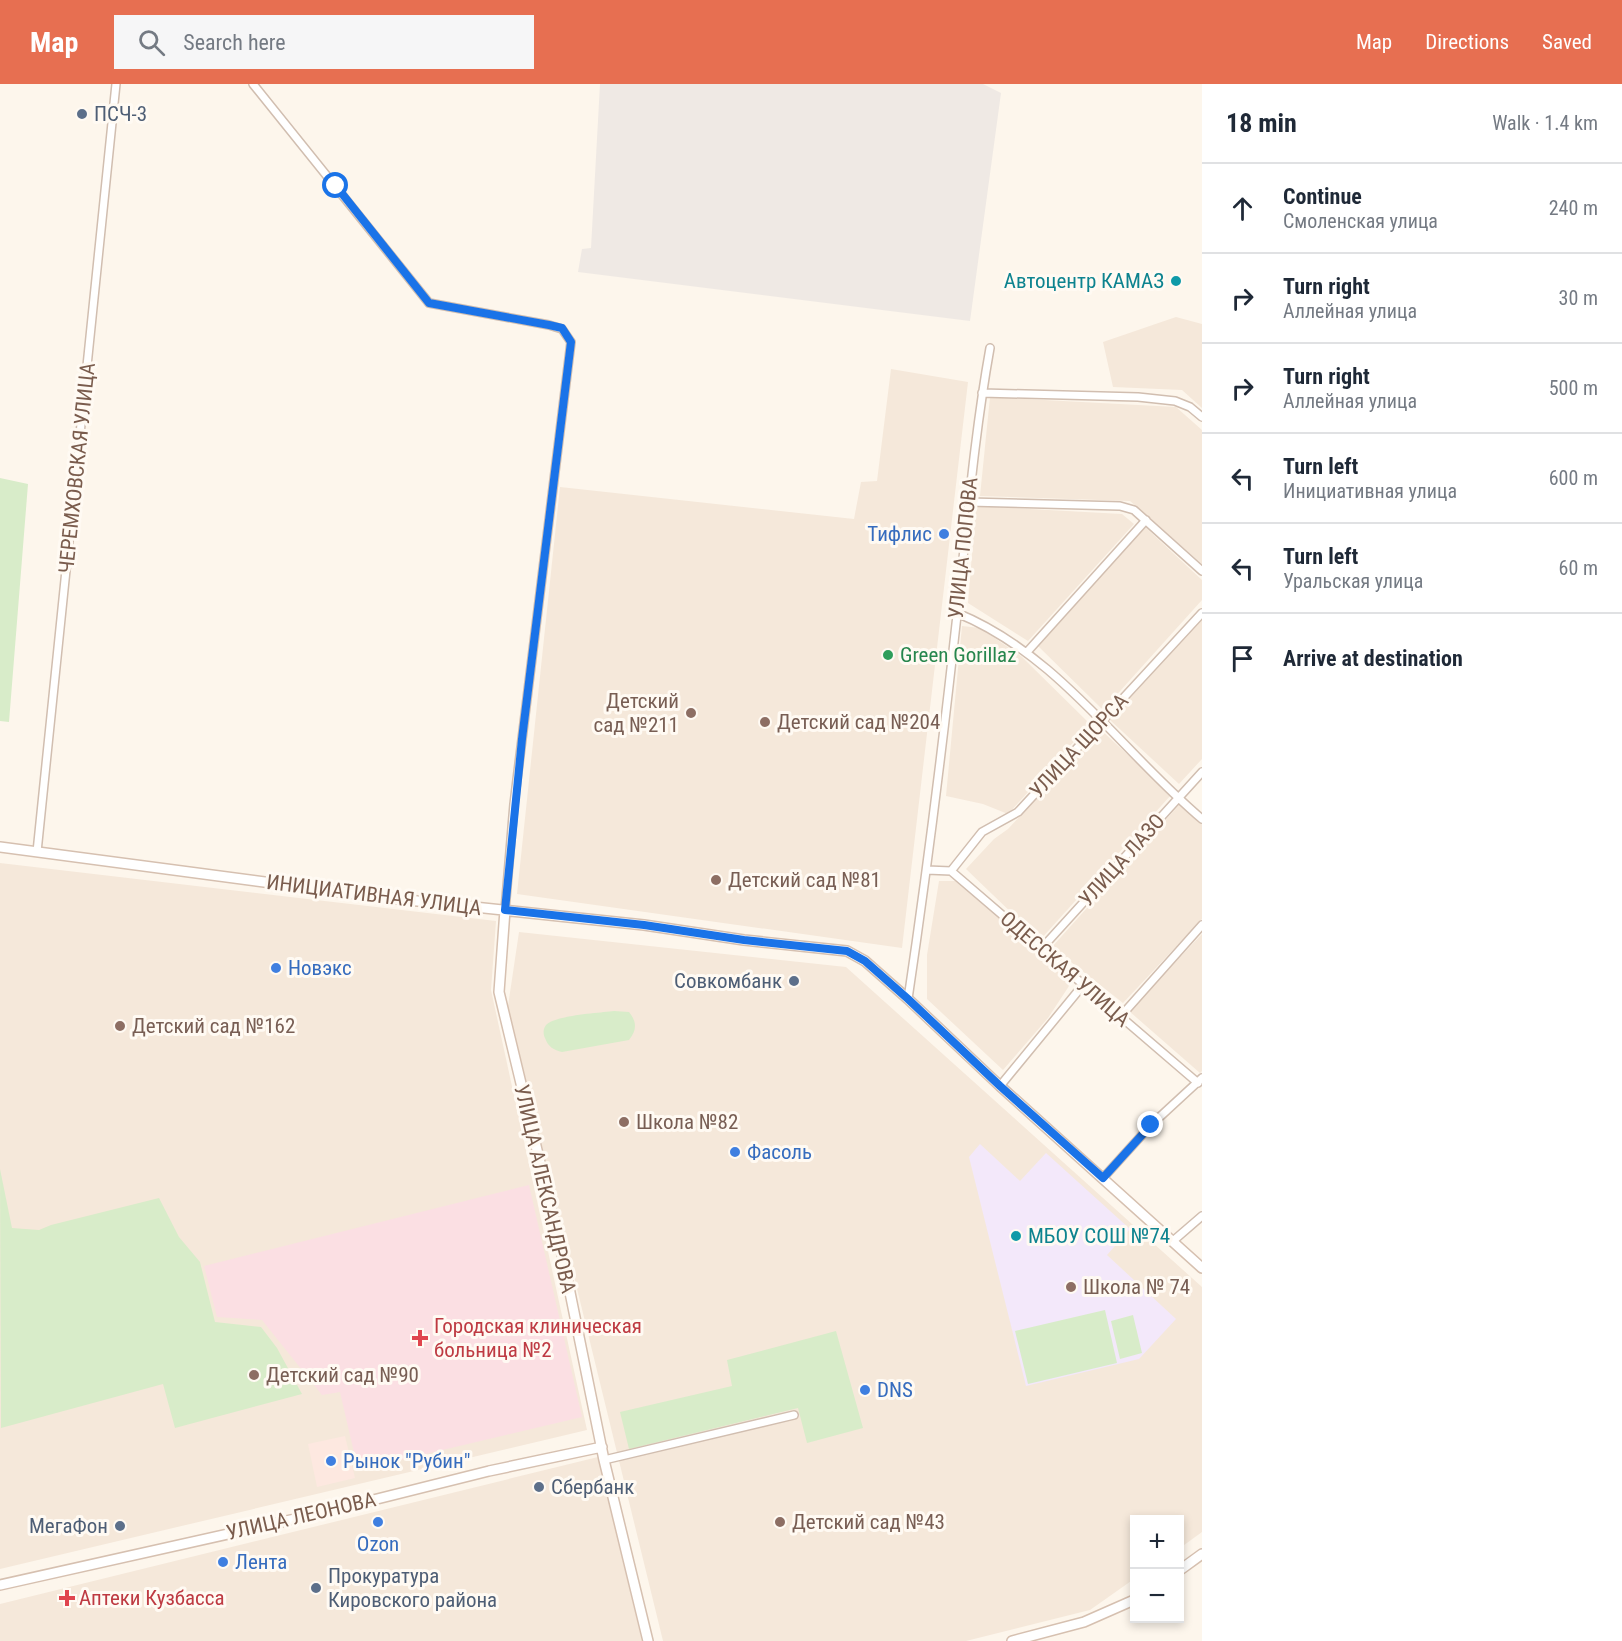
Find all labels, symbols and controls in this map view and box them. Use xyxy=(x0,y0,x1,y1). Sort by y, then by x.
search box xyxy=(114,15,534,69)
text: Map xyxy=(30,26,78,59)
icon: search xyxy=(135,26,168,59)
text: Search here xyxy=(183,30,286,55)
text: Map xyxy=(1356,30,1392,54)
text: Directions xyxy=(1425,30,1509,54)
text: Saved xyxy=(1542,30,1592,54)
place label: ПСЧ-3 xyxy=(94,102,147,126)
marker: ПСЧ-3 xyxy=(75,107,89,121)
text: 18 min xyxy=(1226,108,1297,138)
text: Walk · 1.4 km xyxy=(1492,111,1598,135)
route start xyxy=(322,172,348,198)
text: Continue xyxy=(1283,184,1362,209)
icon: ahead xyxy=(1226,192,1259,225)
text: 240 m xyxy=(1549,196,1598,220)
text: Смоленская улица xyxy=(1283,209,1438,233)
place label: Автоцентр КАМАЗ xyxy=(1004,269,1164,293)
marker: Автоцентр КАМАЗ xyxy=(1169,274,1183,288)
text: Turn right xyxy=(1283,274,1370,299)
icon: right xyxy=(1226,282,1259,315)
text: 30 m xyxy=(1559,286,1598,310)
text: Аллейная улица xyxy=(1283,299,1417,323)
street label: ЧЕРЕМХОВСКАЯ УЛИЦА xyxy=(54,362,100,574)
text: Turn right xyxy=(1283,364,1370,389)
icon: right xyxy=(1226,372,1259,405)
text: 500 m xyxy=(1549,376,1598,400)
text: Аллейная улица xyxy=(1283,389,1417,413)
text: Turn left xyxy=(1283,454,1358,479)
icon: left xyxy=(1226,462,1259,495)
text: 600 m xyxy=(1549,466,1598,490)
street label: УЛИЦА ПОПОВА xyxy=(944,476,982,620)
text: Инициативная улица xyxy=(1283,479,1457,503)
place label: Тифлис xyxy=(867,522,932,546)
marker: Тифлис xyxy=(937,527,951,541)
text: Turn left xyxy=(1283,544,1358,569)
icon: left xyxy=(1226,552,1259,585)
text: 60 m xyxy=(1559,556,1598,580)
text: Уральская улица xyxy=(1283,569,1423,593)
icon: arrive xyxy=(1226,642,1259,675)
place label: Green Gorillaz xyxy=(900,643,1016,667)
text: Arrive at destination xyxy=(1283,646,1463,671)
marker: Green Gorillaz xyxy=(881,648,895,662)
place label: Детский сад №211 xyxy=(593,689,679,737)
street label: УЛИЦА ЩОРСА xyxy=(1025,689,1133,803)
marker: Детский сад №211 xyxy=(684,706,698,720)
place label: Детский сад №204 xyxy=(777,710,940,734)
marker: Детский сад №204 xyxy=(758,715,772,729)
street label: УЛИЦА ЛАЗО xyxy=(1074,809,1170,911)
place label: Детский сад №81 xyxy=(728,868,881,892)
street label: ИНИЦИАТИВНАЯ УЛИЦА xyxy=(265,870,483,920)
marker: Детский сад №81 xyxy=(709,873,723,887)
street label: ОДЕССКАЯ УЛИЦА xyxy=(995,906,1135,1032)
place label: Новэкс xyxy=(288,956,352,980)
marker: Новэкс xyxy=(269,961,283,975)
place label: Совкомбанк xyxy=(674,969,782,993)
marker: Совкомбанк xyxy=(787,974,801,988)
place label: Детский сад №162 xyxy=(132,1014,295,1038)
marker: Детский сад №162 xyxy=(113,1019,127,1033)
street label: УЛИЦА АЛЕКСАНДРОВА xyxy=(509,1082,581,1296)
place label: Школа №82 xyxy=(636,1110,738,1134)
route end xyxy=(1137,1111,1163,1137)
marker: Школа №82 xyxy=(617,1115,631,1129)
place label: Фасоль xyxy=(747,1140,812,1164)
marker: Фасоль xyxy=(728,1145,742,1159)
place label: МБОУ СОШ №74 xyxy=(1028,1224,1170,1248)
marker: МБОУ СОШ №74 xyxy=(1009,1229,1023,1243)
place label: Школа № 74 xyxy=(1083,1275,1190,1299)
marker: Школа № 74 xyxy=(1064,1280,1078,1294)
place label: Городская клиническая больница №2 xyxy=(434,1314,642,1362)
marker: Городская клиническая больница №2 xyxy=(411,1329,429,1347)
place label: Детский сад №90 xyxy=(266,1363,419,1387)
marker: Детский сад №90 xyxy=(247,1368,261,1382)
place label: DNS xyxy=(877,1378,913,1402)
marker: DNS xyxy=(858,1383,872,1397)
place label: Рынок "Рубин" xyxy=(343,1449,470,1473)
marker: Рынок "Рубин" xyxy=(324,1454,338,1468)
place label: Сбербанк xyxy=(551,1475,634,1499)
marker: Сбербанк xyxy=(532,1480,546,1494)
street label: УЛИЦА ЛЕОНОВА xyxy=(224,1487,378,1545)
place label: Детский сад №43 xyxy=(792,1510,945,1534)
place label: МегаФон xyxy=(29,1514,108,1538)
marker: Ozon xyxy=(371,1515,385,1529)
marker: Детский сад №43 xyxy=(773,1515,787,1529)
map controls xyxy=(1130,1515,1184,1623)
button: + xyxy=(1130,1515,1184,1569)
marker: МегаФон xyxy=(113,1519,127,1533)
place label: Ozon xyxy=(357,1532,399,1556)
place label: Лента xyxy=(235,1550,287,1574)
marker: Лента xyxy=(216,1555,230,1569)
place label: Прокуратура Кировского района xyxy=(328,1564,497,1612)
button: − xyxy=(1130,1569,1184,1623)
marker: Прокуратура Кировского района xyxy=(309,1581,323,1595)
place label: Аптеки Кузбасса xyxy=(79,1586,225,1610)
marker: Аптеки Кузбасса xyxy=(60,1591,74,1605)

